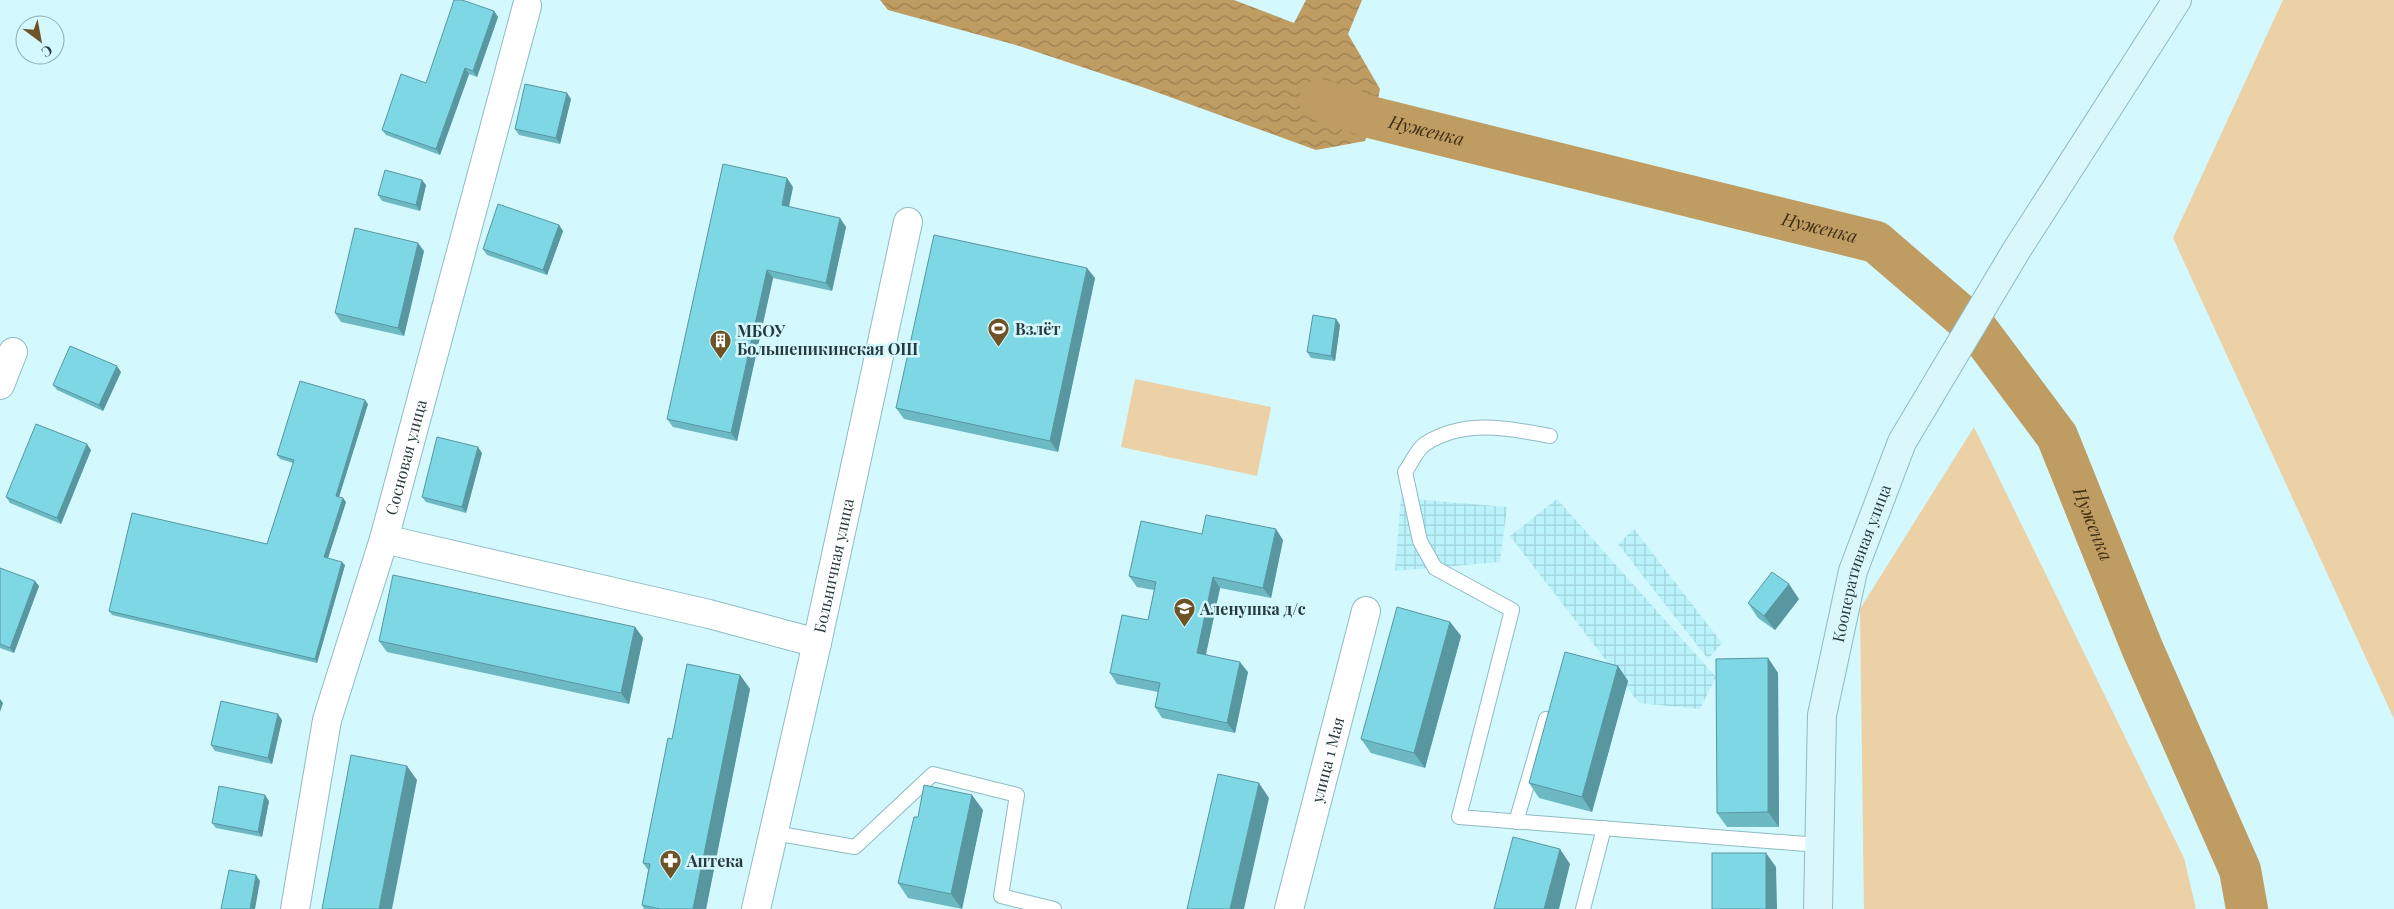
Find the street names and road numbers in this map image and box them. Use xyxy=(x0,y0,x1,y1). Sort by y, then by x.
street label: Сосновая улица xyxy=(380,397,431,517)
street label: Кооперативная улица xyxy=(1827,481,1895,644)
street label: Больничная улица xyxy=(808,496,858,635)
street label: улица 1 Мая xyxy=(1306,714,1348,806)

